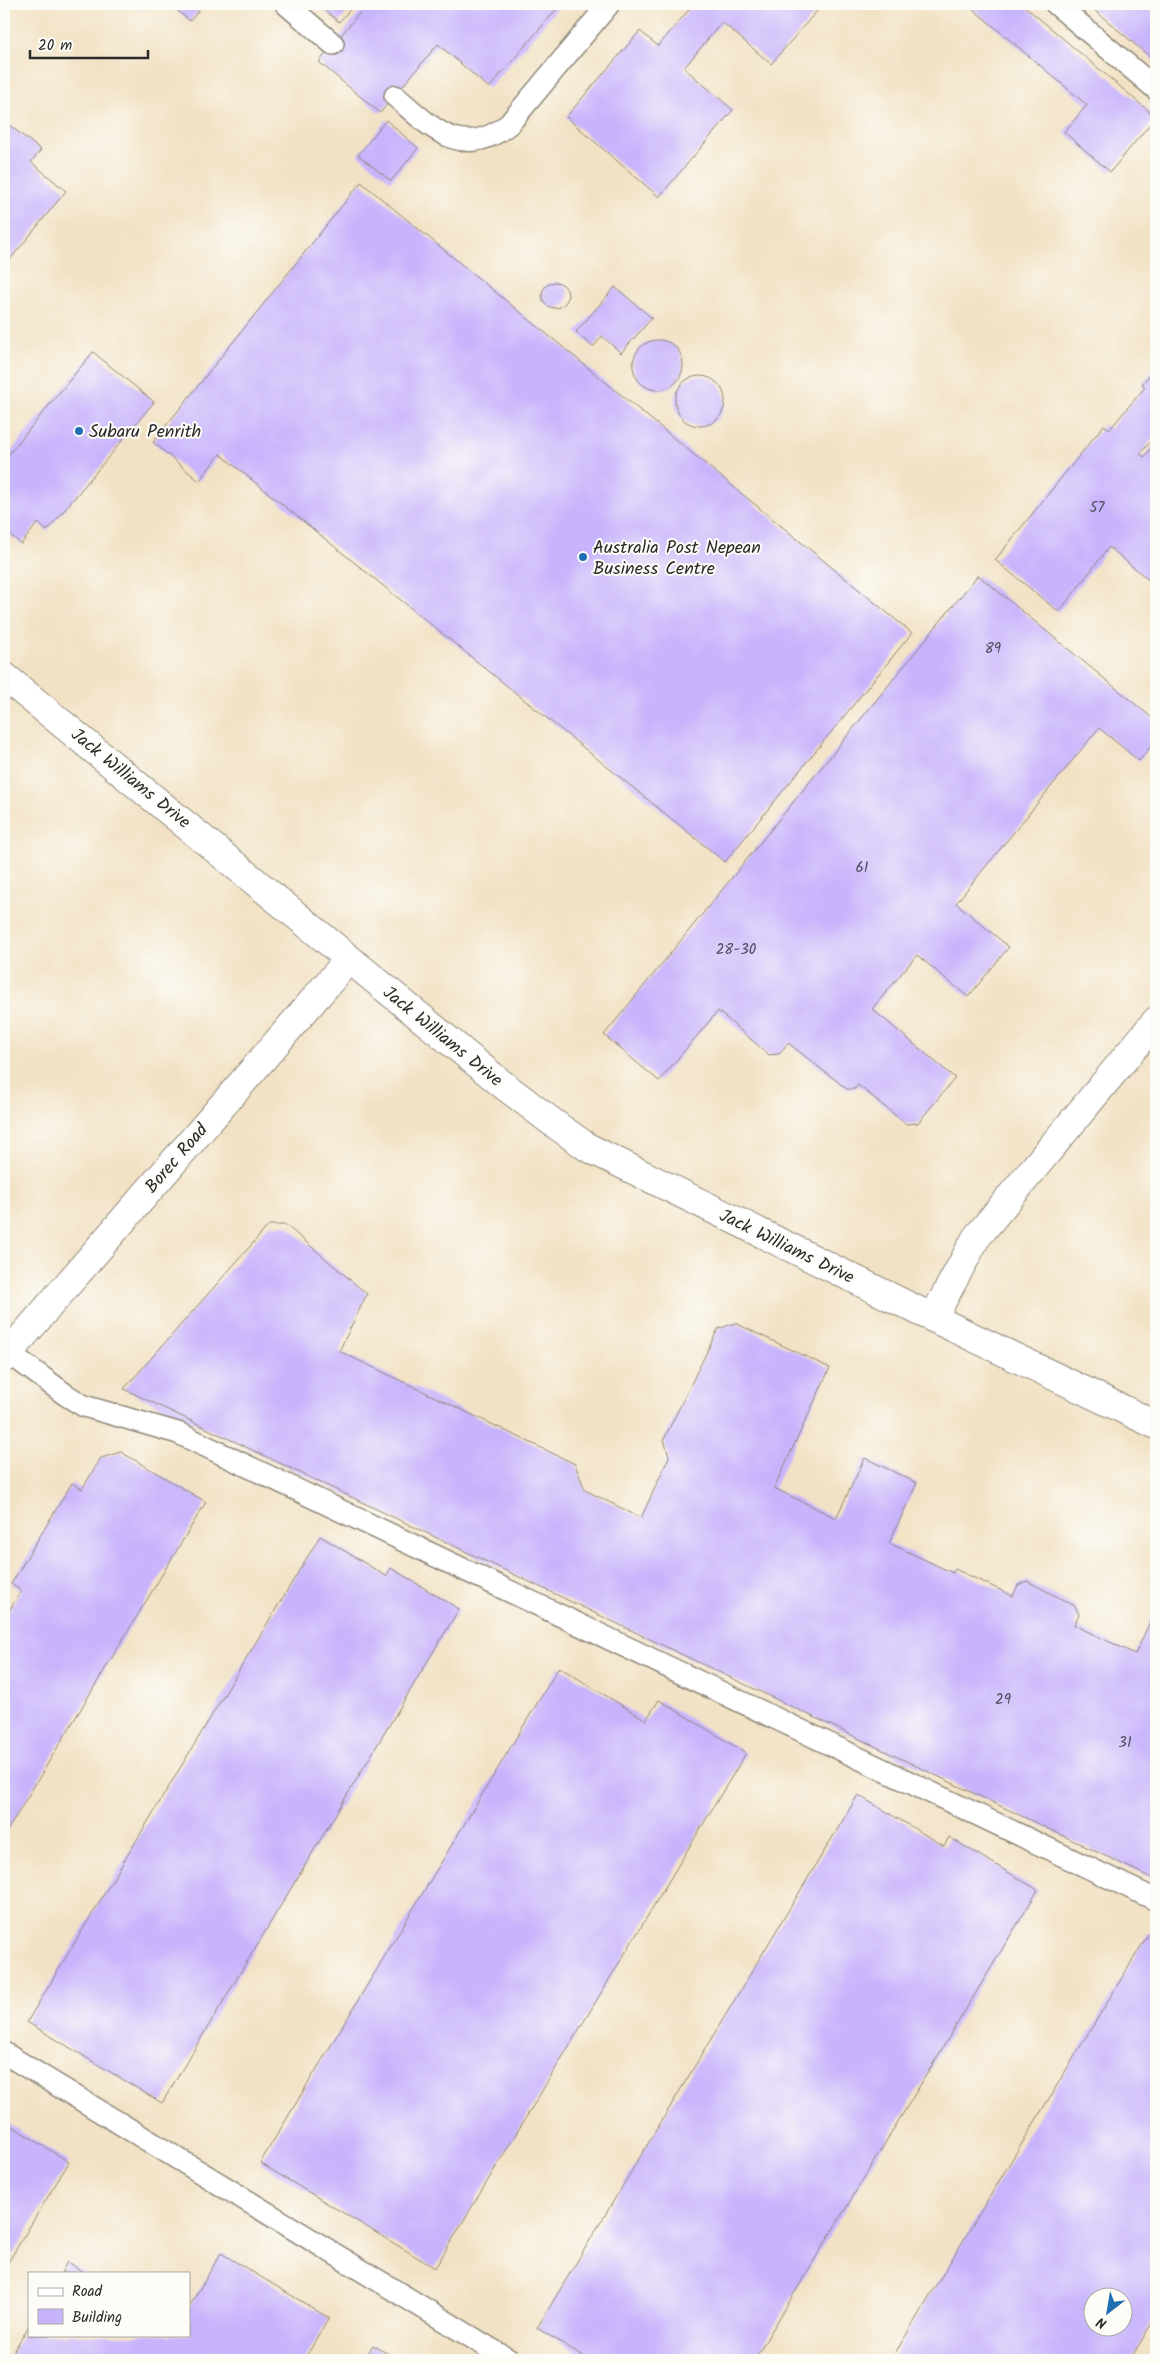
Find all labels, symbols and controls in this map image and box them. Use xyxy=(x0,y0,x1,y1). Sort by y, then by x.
scale bar xyxy=(30,28,148,60)
text: 20 m xyxy=(38,34,72,58)
place label: Subaru Penrith xyxy=(89,418,201,447)
marker: Subaru Penrith xyxy=(73,425,85,437)
house number: 57 xyxy=(1090,496,1106,520)
place label: Australia Post Nepean Business Centre xyxy=(593,534,761,584)
marker: Australia Post Nepean Business Centre xyxy=(577,551,589,563)
house number: 89 xyxy=(985,637,1002,661)
street label: Jack Williams Drive xyxy=(64,722,196,837)
house number: 61 xyxy=(855,856,869,880)
house number: 28-30 xyxy=(716,938,757,962)
street label: Jack Williams Drive xyxy=(376,980,508,1095)
street label: Borec Road xyxy=(138,1117,217,1201)
street label: Jack Williams Drive xyxy=(714,1202,859,1293)
house number: 29 xyxy=(995,1688,1012,1712)
house number: 31 xyxy=(1118,1731,1132,1755)
legend xyxy=(28,2272,190,2336)
text: Road xyxy=(72,2280,103,2304)
north arrow xyxy=(1082,2286,1132,2336)
text: Building xyxy=(72,2306,122,2330)
text: N xyxy=(1092,2310,1111,2334)

